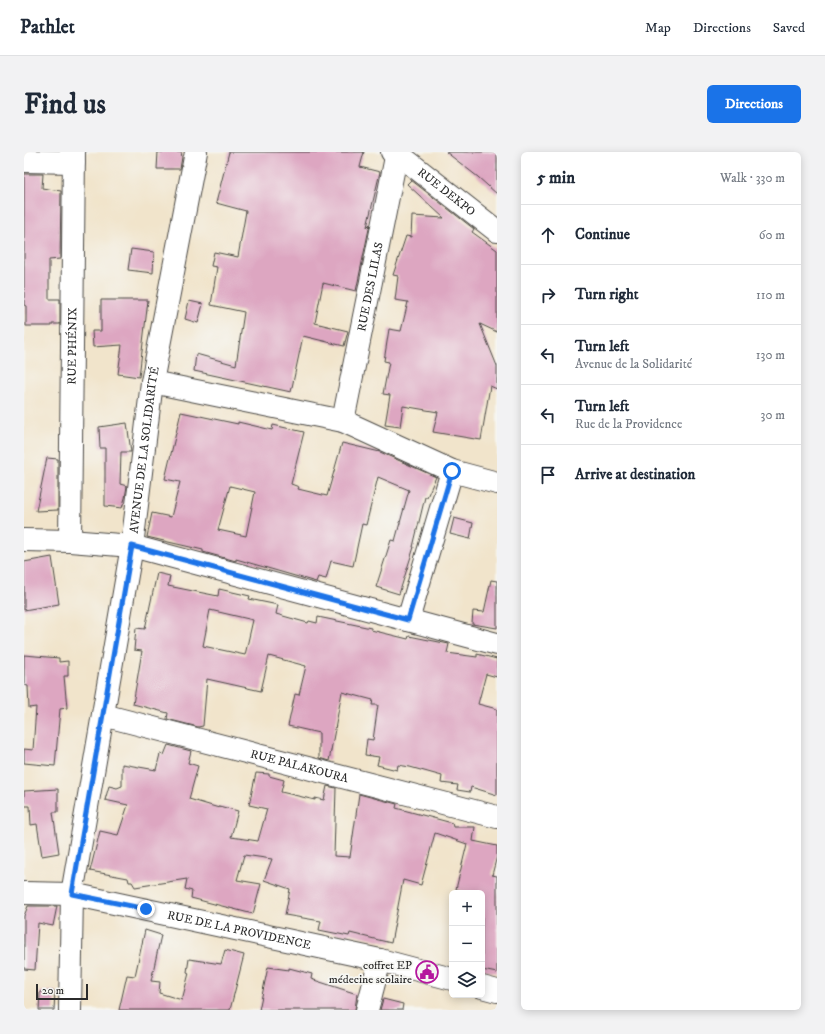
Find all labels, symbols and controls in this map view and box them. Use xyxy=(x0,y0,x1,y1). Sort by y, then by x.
text: Pathlet xyxy=(20,16,75,39)
text: Map xyxy=(645,19,671,37)
text: Directions xyxy=(693,19,751,37)
text: Saved xyxy=(773,19,805,37)
button: Directions xyxy=(707,85,801,123)
text: Find us xyxy=(24,87,106,122)
street label: RUE DEKPO xyxy=(414,165,478,219)
text: 5 min xyxy=(537,167,575,189)
text: Walk · 330 m xyxy=(720,170,785,186)
icon: ahead xyxy=(537,224,559,246)
text: Continue xyxy=(575,225,630,244)
text: 60 m xyxy=(759,227,785,243)
street label: RUE DES LILAS xyxy=(354,241,387,333)
icon: right xyxy=(537,284,559,306)
text: Turn right xyxy=(575,285,638,304)
text: 110 m xyxy=(756,287,785,303)
street label: RUE PHÉNIX xyxy=(65,307,80,385)
text: Turn left xyxy=(575,337,629,356)
icon: left xyxy=(537,344,559,366)
text: 130 m xyxy=(756,347,785,363)
text: Avenue de la Solidarité xyxy=(575,356,692,372)
street label: AVENUE DE LA SOLIDARITÉ xyxy=(127,365,163,534)
text: Turn left xyxy=(575,397,629,416)
icon: left xyxy=(537,404,559,426)
text: 30 m xyxy=(761,407,785,423)
text: Rue de la Providence xyxy=(575,416,682,432)
route start xyxy=(443,462,461,480)
icon: arrive xyxy=(537,464,559,486)
text: Arrive at destination xyxy=(575,465,695,484)
street label: RUE PALAKOURA xyxy=(249,747,350,786)
map controls xyxy=(449,890,485,998)
button: + xyxy=(449,890,485,926)
route end xyxy=(137,900,155,918)
street label: RUE DE LA PROVIDENCE xyxy=(166,908,313,953)
button: − xyxy=(449,926,485,962)
place label: coffret EP médecine scolaire xyxy=(329,958,412,987)
public building icon: coffret EP médecine scolaire xyxy=(414,959,440,985)
button: layers xyxy=(449,962,485,998)
scale bar xyxy=(36,982,88,1001)
text: 20 m xyxy=(42,984,64,998)

